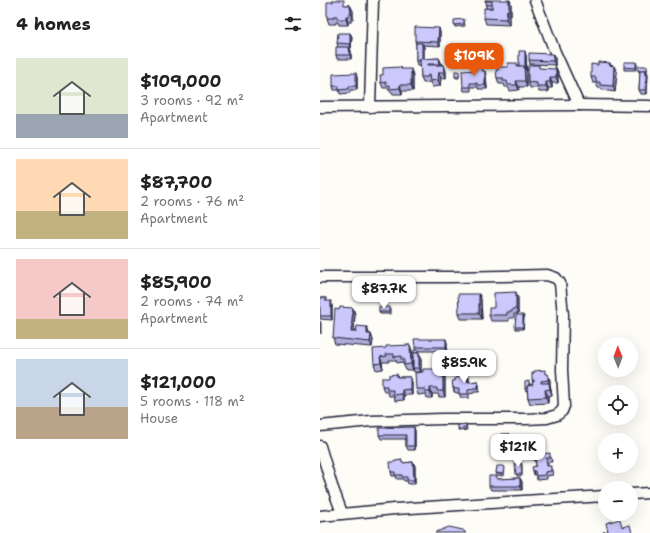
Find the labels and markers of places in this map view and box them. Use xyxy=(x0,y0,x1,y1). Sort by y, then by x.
pin: $109K xyxy=(446,43,502,77)
pin: $87.7K xyxy=(351,276,417,310)
pin: $85.9K xyxy=(431,350,497,384)
pin: $121K xyxy=(490,434,546,468)

